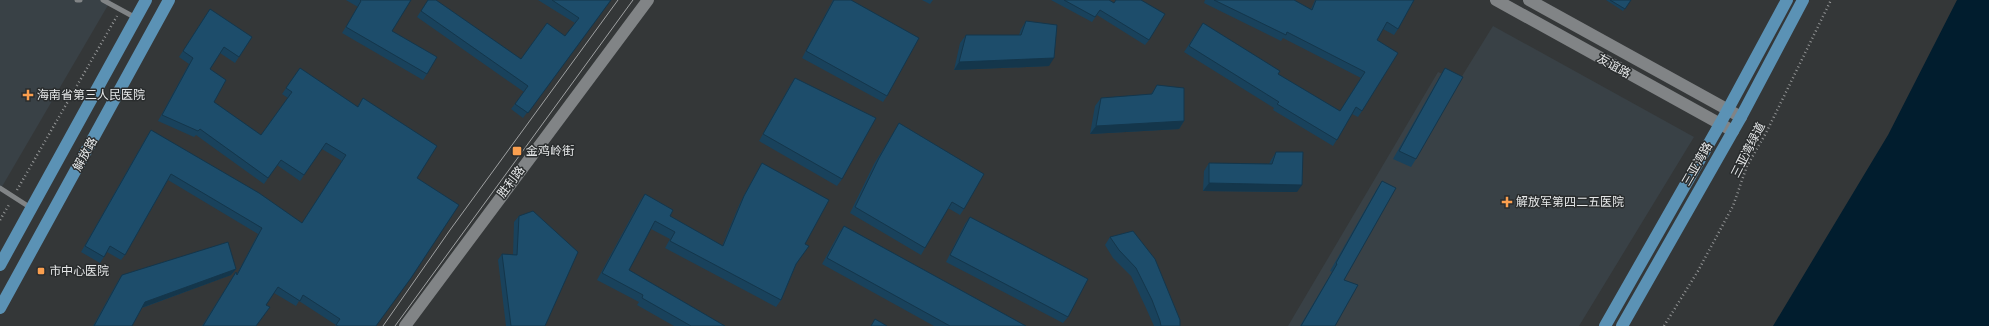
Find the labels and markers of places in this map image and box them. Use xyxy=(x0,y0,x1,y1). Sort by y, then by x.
place label: 海南省第三人民医院 xyxy=(37,88,145,102)
marker: 海南省第三人民医院 xyxy=(22,89,34,101)
place label: 金鸡岭街 xyxy=(526,144,574,158)
marker: 金鸡岭街 xyxy=(511,145,523,157)
place label: 解放军第四二五医院 xyxy=(1516,195,1624,209)
marker: 解放军第四二五医院 xyxy=(1501,196,1513,208)
place label: 市中心医院 xyxy=(49,264,109,278)
marker: 市中心医院 xyxy=(36,266,46,276)

